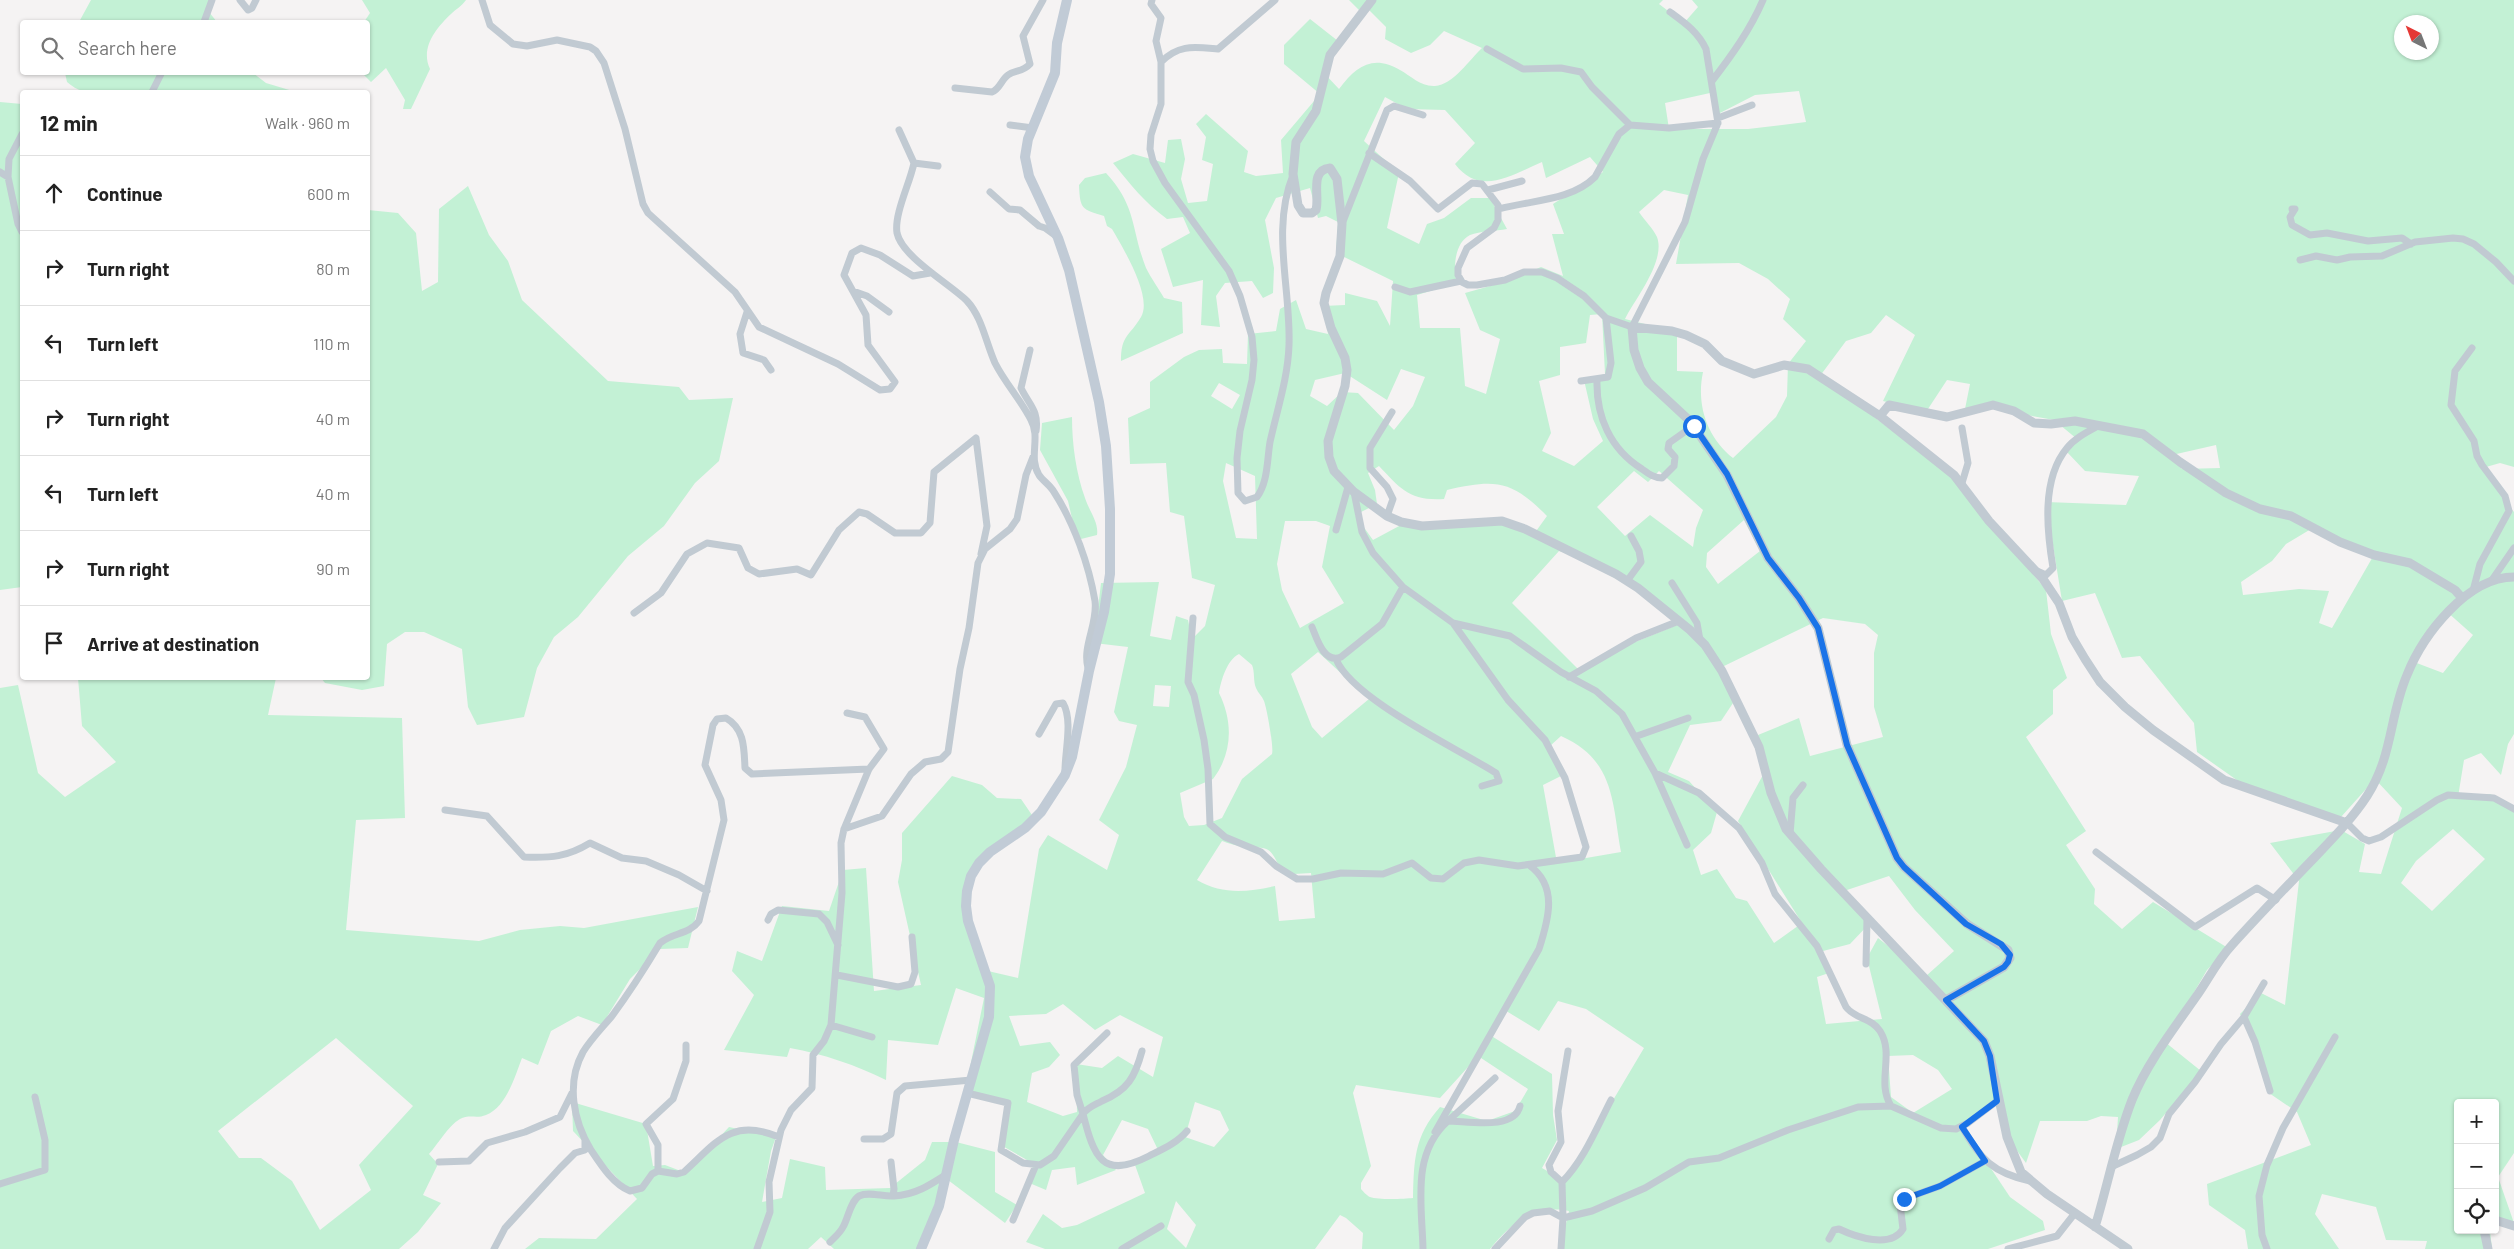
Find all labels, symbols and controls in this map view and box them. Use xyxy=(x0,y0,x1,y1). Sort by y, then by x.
north arrow xyxy=(2394,15,2439,60)
search box xyxy=(20,20,370,75)
icon: search xyxy=(38,34,66,62)
text: Search here xyxy=(78,36,177,59)
text: 12 min xyxy=(40,110,98,135)
text: Walk · 960 m xyxy=(265,113,350,132)
icon: ahead xyxy=(40,179,68,207)
text: Continue xyxy=(87,182,163,205)
text: 600 m xyxy=(307,184,350,203)
icon: right xyxy=(40,254,68,282)
text: Turn right xyxy=(87,257,169,280)
text: 80 m xyxy=(316,259,350,278)
icon: left xyxy=(40,329,68,357)
text: Turn left xyxy=(87,332,158,355)
text: 110 m xyxy=(313,334,350,353)
icon: right xyxy=(40,404,68,432)
text: Turn right xyxy=(87,407,169,430)
text: 40 m xyxy=(316,409,350,428)
route start xyxy=(1683,415,1706,438)
icon: left xyxy=(40,479,68,507)
text: Turn left xyxy=(87,482,158,505)
text: 40 m xyxy=(316,484,350,503)
icon: right xyxy=(40,554,68,582)
text: Turn right xyxy=(87,557,169,580)
text: 90 m xyxy=(316,559,350,578)
icon: arrive xyxy=(40,629,68,657)
text: Arrive at destination xyxy=(87,632,259,655)
map controls xyxy=(2454,1099,2499,1234)
button: + xyxy=(2454,1099,2499,1144)
button: − xyxy=(2454,1144,2499,1189)
route end xyxy=(1893,1188,1916,1211)
button: locate xyxy=(2454,1189,2499,1234)

